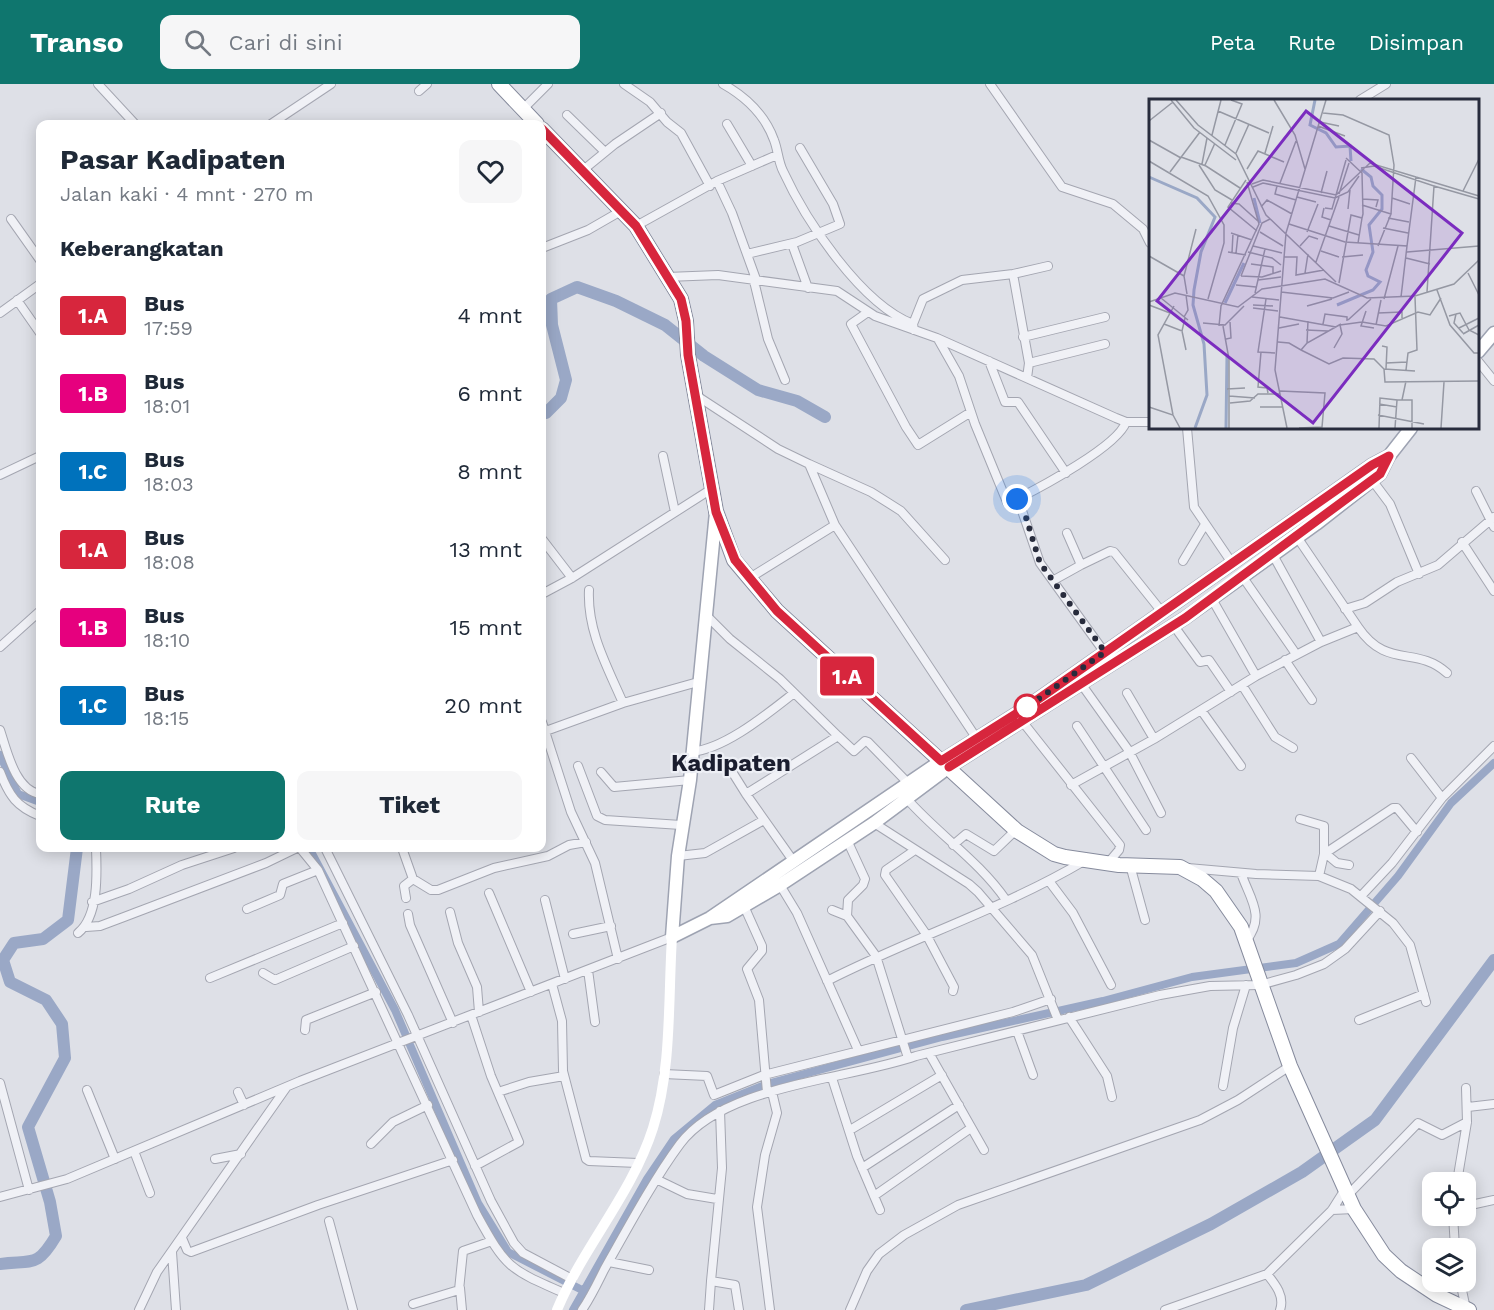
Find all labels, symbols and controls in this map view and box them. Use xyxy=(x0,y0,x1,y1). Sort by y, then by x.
search box xyxy=(160,15,580,69)
text: Transo xyxy=(30,26,124,59)
icon: search xyxy=(181,26,214,59)
text: Cari di sini xyxy=(229,30,343,55)
text: Peta xyxy=(1210,30,1255,55)
text: Rute xyxy=(1288,30,1336,55)
text: Disimpan xyxy=(1369,30,1464,55)
inset map xyxy=(1149,99,1479,429)
button: heart xyxy=(459,140,522,203)
text: Pasar Kadipaten xyxy=(60,143,286,176)
text: Jalan kaki · 4 mnt · 270 m xyxy=(60,182,313,206)
text: Keberangkatan xyxy=(60,236,224,261)
text: Bus xyxy=(144,291,184,316)
text: 1.A xyxy=(78,303,108,328)
text: 4 mnt xyxy=(457,303,522,328)
text: 17:59 xyxy=(144,316,193,340)
text: Bus xyxy=(144,369,184,394)
text: 1.B xyxy=(78,381,108,406)
text: 6 mnt xyxy=(457,381,522,406)
text: 18:01 xyxy=(144,394,190,418)
text: Bus xyxy=(144,447,184,472)
text: 1.C xyxy=(79,459,107,484)
text: 8 mnt xyxy=(457,459,522,484)
text: 18:03 xyxy=(144,472,194,496)
your location xyxy=(1002,484,1032,514)
text: Bus xyxy=(144,525,184,550)
text: 1.A xyxy=(78,537,108,562)
text: 13 mnt xyxy=(449,537,522,562)
text: 18:08 xyxy=(144,550,195,574)
text: Bus xyxy=(144,603,184,628)
text: 1.B xyxy=(78,615,108,640)
text: 15 mnt xyxy=(449,615,522,640)
text: 18:10 xyxy=(144,628,190,652)
line badge: 1.A xyxy=(812,656,882,696)
text: 1.A xyxy=(832,664,862,689)
text: Bus xyxy=(144,681,184,706)
text: 1.C xyxy=(79,693,107,718)
text: 20 mnt xyxy=(444,693,522,718)
unlabelled marker xyxy=(1014,694,1040,720)
text: 18:15 xyxy=(144,706,189,730)
district label: Kadipaten xyxy=(671,749,791,777)
button: Rute xyxy=(60,771,285,840)
button: Tiket xyxy=(297,771,522,840)
map controls xyxy=(1422,1172,1476,1292)
button: locate xyxy=(1422,1172,1476,1226)
button: layers xyxy=(1422,1238,1476,1292)

